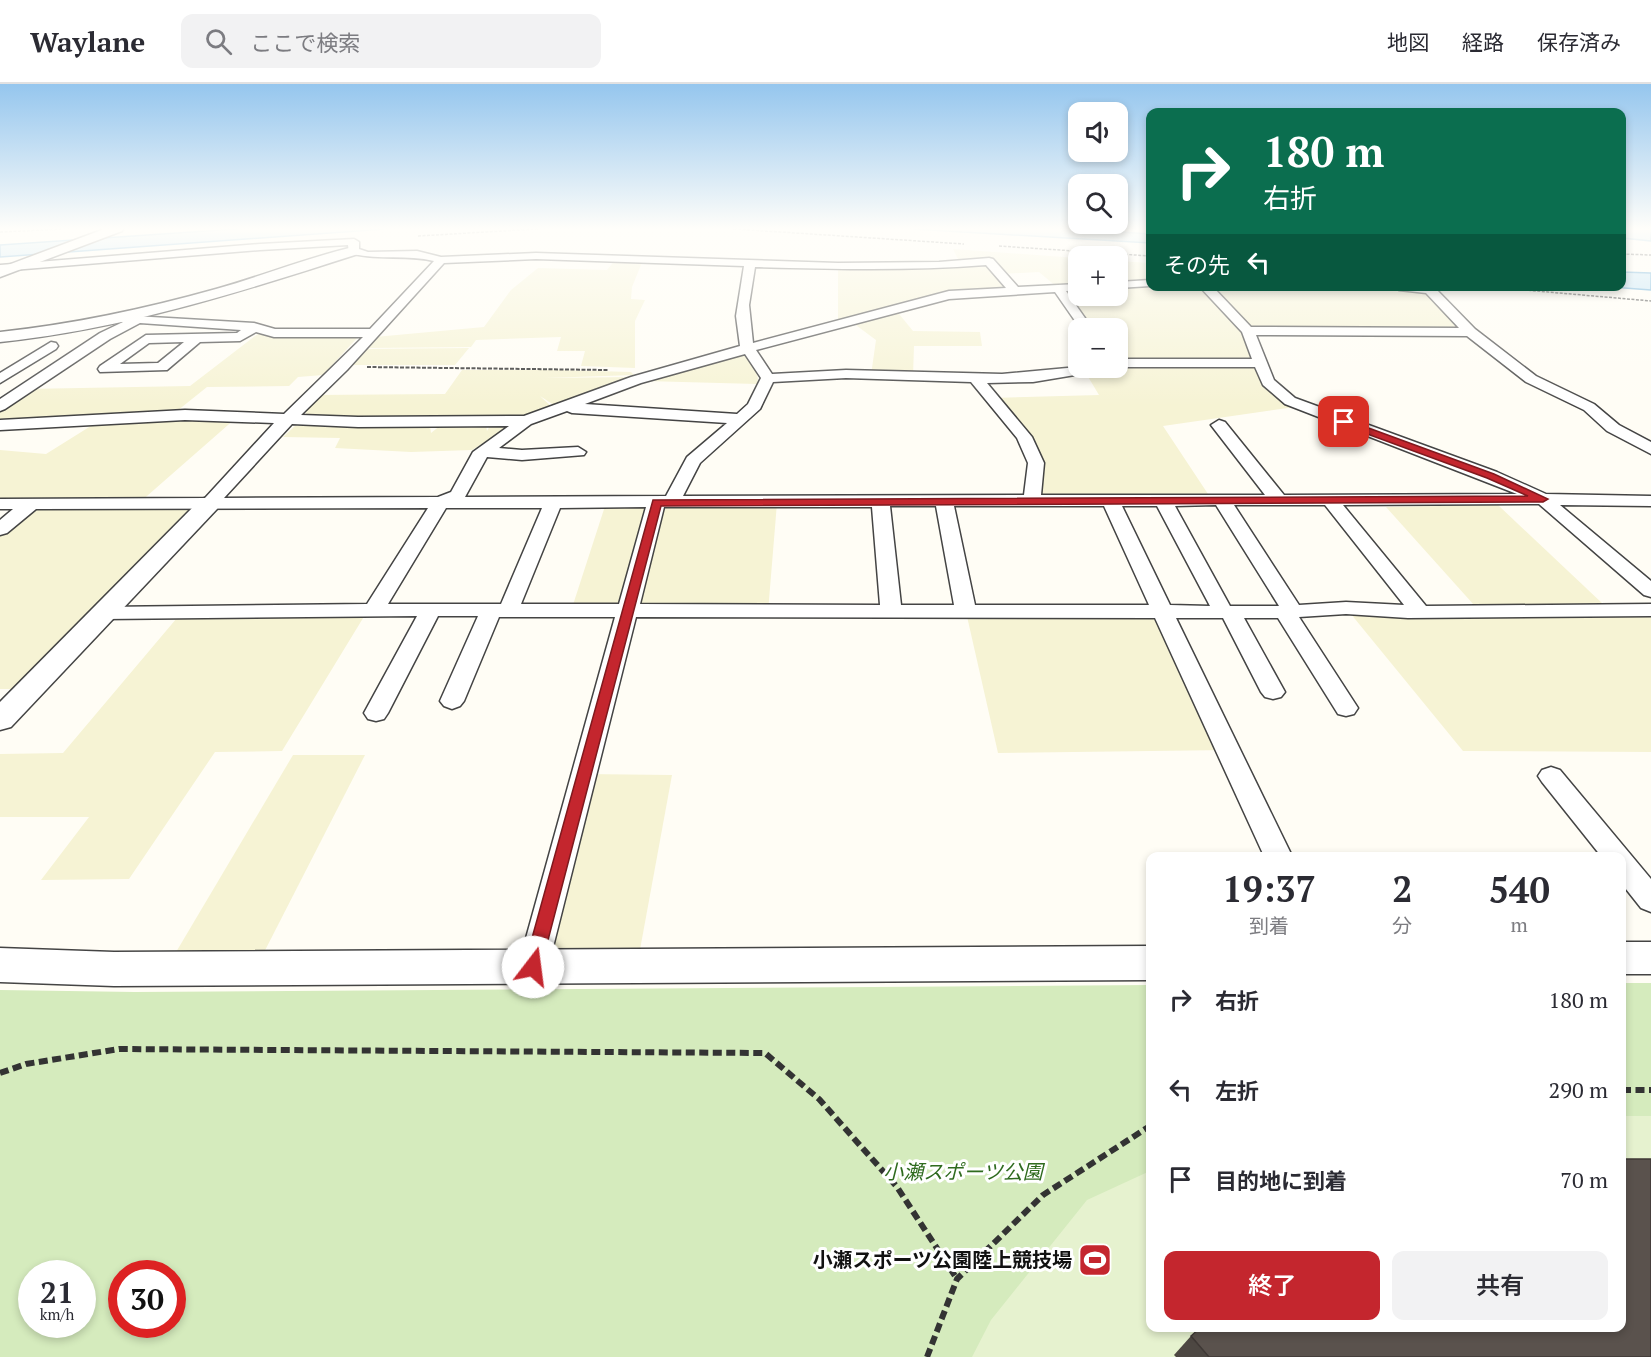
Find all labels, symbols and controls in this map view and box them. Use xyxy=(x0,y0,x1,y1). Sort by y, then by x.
search box xyxy=(181,14,601,68)
text: Waylane xyxy=(30,23,145,60)
icon: search xyxy=(202,25,235,58)
text: ここで検索 xyxy=(250,28,360,57)
text: 地図 xyxy=(1387,28,1429,56)
text: 経路 xyxy=(1462,28,1504,56)
text: 保存済み xyxy=(1537,28,1621,56)
map controls xyxy=(1068,102,1128,378)
button: sound xyxy=(1068,102,1128,162)
text: 180 m xyxy=(1263,123,1384,179)
icon: right xyxy=(1164,132,1242,210)
button: search xyxy=(1068,174,1128,234)
text: 右折 xyxy=(1263,180,1317,216)
button: + xyxy=(1068,246,1128,306)
icon: left xyxy=(1242,246,1275,279)
text: その先 xyxy=(1164,250,1230,279)
button: − xyxy=(1068,318,1128,378)
pin xyxy=(1318,396,1369,447)
icon: arrive xyxy=(1327,405,1360,438)
text: 19:37 xyxy=(1222,865,1316,912)
text: 2 xyxy=(1392,865,1413,912)
text: 540 xyxy=(1489,866,1550,913)
text: m xyxy=(1511,911,1528,938)
text: 到着 xyxy=(1249,912,1289,939)
text: 分 xyxy=(1392,912,1412,939)
position arrow xyxy=(501,935,565,999)
icon: right xyxy=(1164,983,1197,1016)
text: 180 m xyxy=(1548,985,1608,1014)
text: 右折 xyxy=(1215,986,1259,1015)
icon: left xyxy=(1164,1073,1197,1106)
text: 290 m xyxy=(1548,1075,1608,1104)
text: 左折 xyxy=(1215,1076,1259,1105)
park label: 小瀬スポーツ公園 xyxy=(883,1158,1046,1185)
icon: arrive xyxy=(1164,1163,1197,1196)
text: 70 m xyxy=(1560,1165,1608,1194)
text: 目的地に到着 xyxy=(1215,1166,1347,1195)
sports icon: 小瀬スポーツ公園陸上競技場 xyxy=(1077,1242,1113,1278)
place label: 小瀬スポーツ公園陸上競技場 xyxy=(812,1246,1072,1273)
button: 終了 xyxy=(1164,1251,1380,1320)
button: 共有 xyxy=(1392,1251,1608,1320)
speed limit sign: 30 xyxy=(108,1260,186,1338)
text: 21 xyxy=(40,1272,74,1312)
text: km/h xyxy=(40,1304,74,1324)

